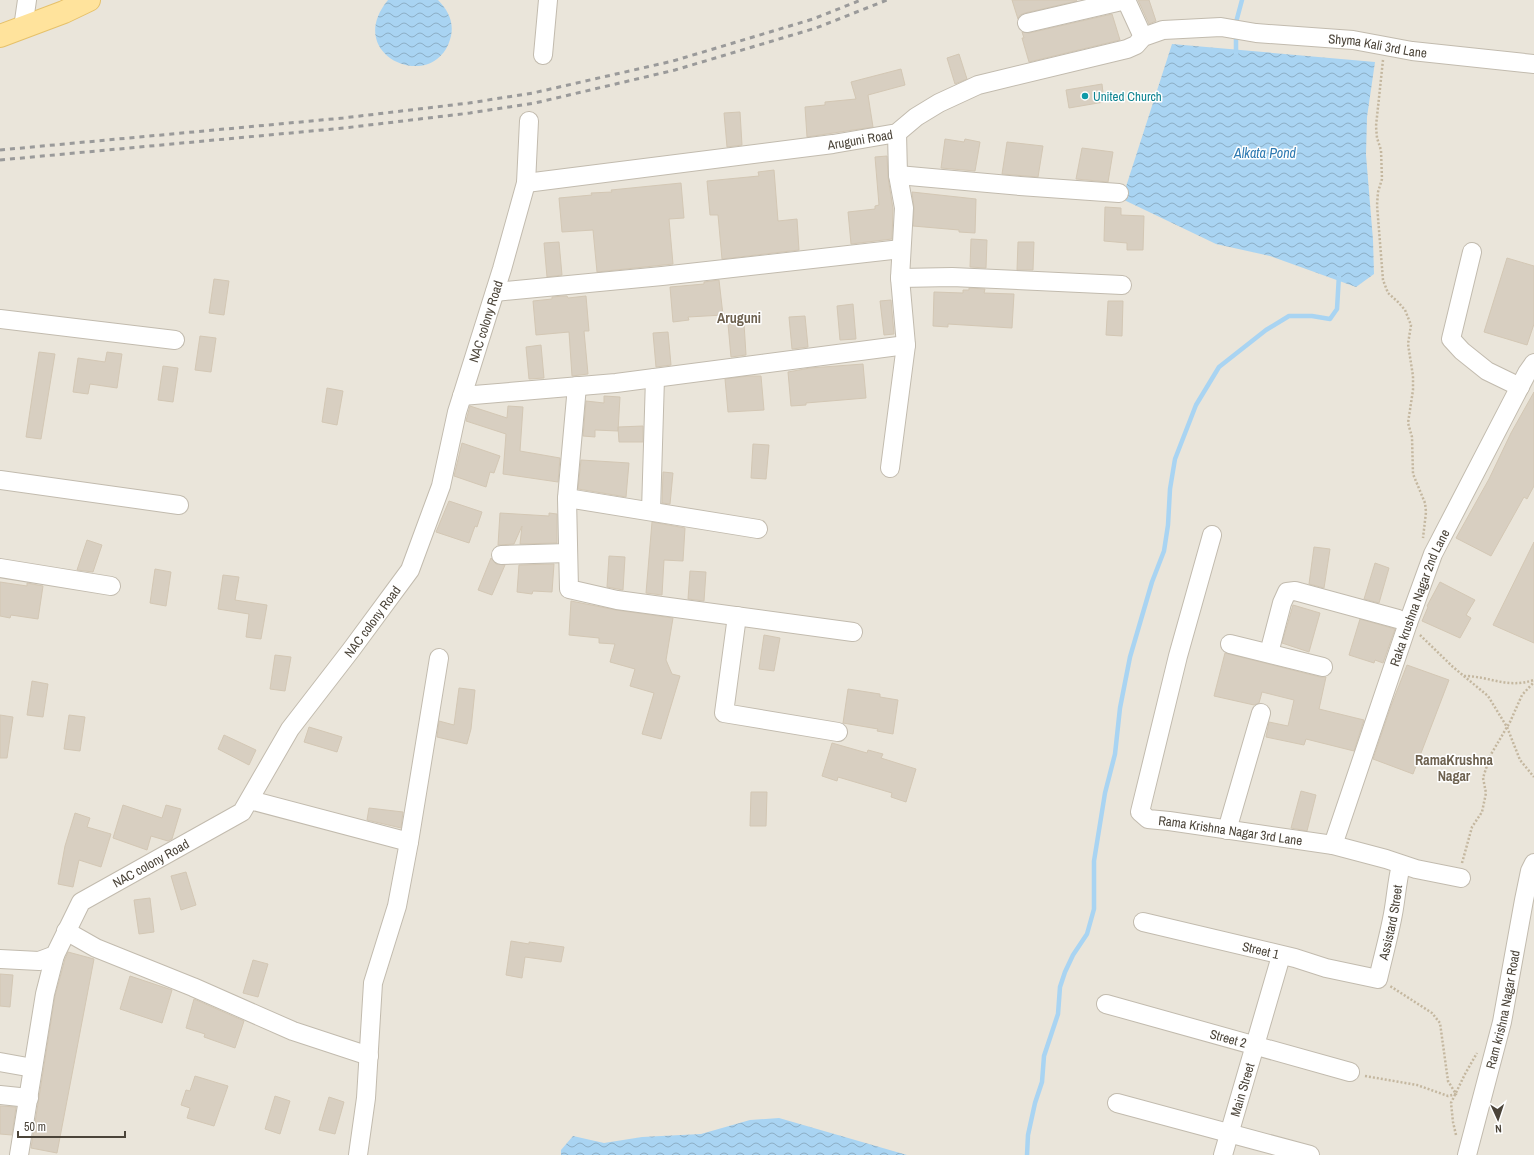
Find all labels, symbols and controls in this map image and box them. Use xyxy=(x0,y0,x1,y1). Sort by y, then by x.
street label: Shyma Kali 3rd Lane xyxy=(1328,30,1428,61)
place label: United Church xyxy=(1093,88,1162,105)
marker: United Church xyxy=(1080,91,1090,101)
street label: Aruguni Road xyxy=(826,125,894,153)
water label: Alkata Pond xyxy=(1233,144,1297,162)
street label: NAC colony Road xyxy=(465,278,506,364)
district label: Aruguni xyxy=(717,309,761,327)
street label: Raka krushna Nagar 2nd Lane xyxy=(1386,526,1453,668)
street label: NAC colony Road xyxy=(340,582,404,661)
district label: RamaKrushna Nagar xyxy=(1415,751,1494,785)
street label: Rama Krishna Nagar 3rd Lane xyxy=(1158,812,1304,849)
street label: NAC colony Road xyxy=(109,835,192,891)
street label: Assistard Street xyxy=(1374,884,1406,962)
street label: Street 1 xyxy=(1241,937,1281,962)
street label: Ram krishna Nagar Road xyxy=(1482,949,1523,1071)
street label: Street 2 xyxy=(1208,1025,1249,1051)
street label: Main Street xyxy=(1226,1061,1258,1119)
north arrow xyxy=(1478,1099,1518,1139)
scale bar xyxy=(18,1113,125,1139)
text: 50 m xyxy=(24,1119,46,1135)
text: N xyxy=(1495,1122,1502,1136)

